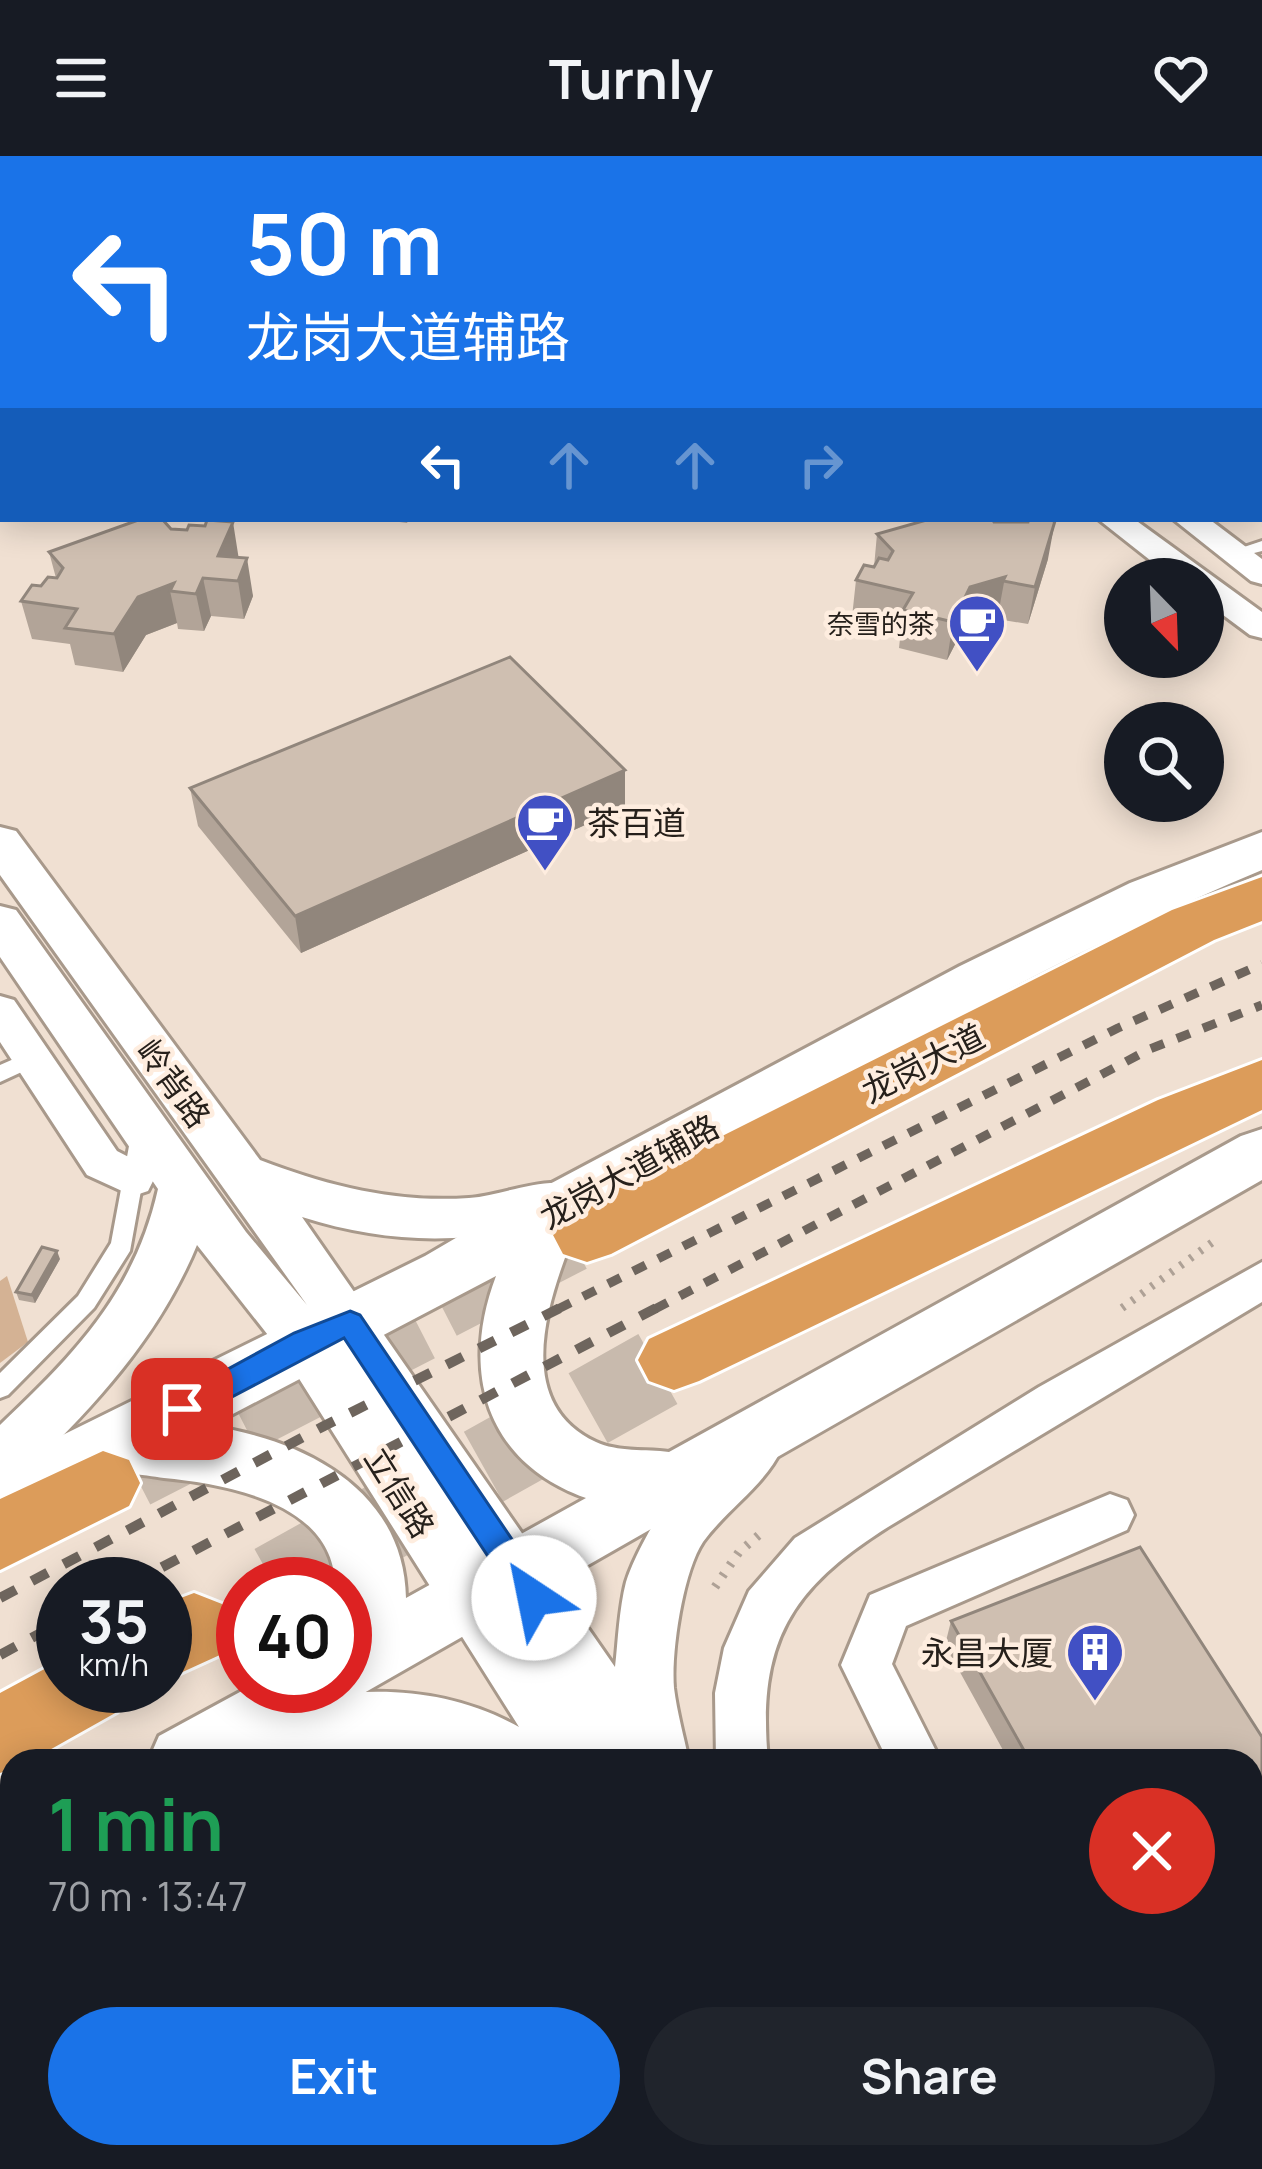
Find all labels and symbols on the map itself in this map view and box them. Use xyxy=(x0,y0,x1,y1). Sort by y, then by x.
north arrow xyxy=(1104,558,1224,678)
cafe icon: 奈雪的茶 xyxy=(946,592,1008,674)
place label: 奈雪的茶 xyxy=(827,605,935,642)
cafe icon: 茶百道 xyxy=(514,791,576,873)
place label: 茶百道 xyxy=(587,800,686,845)
street label: 龙岗大道 xyxy=(854,1013,992,1113)
street label: 岭背路 xyxy=(127,1030,221,1136)
street label: 龙岗大道辅路 xyxy=(532,1103,726,1239)
pin xyxy=(131,1358,233,1460)
street label: 立信路 xyxy=(355,1438,445,1546)
position arrow xyxy=(471,1535,597,1661)
speed limit sign: 40 xyxy=(216,1557,372,1713)
building icon: 永昌大厦 xyxy=(1064,1621,1126,1703)
place label: 永昌大厦 xyxy=(921,1630,1053,1675)

